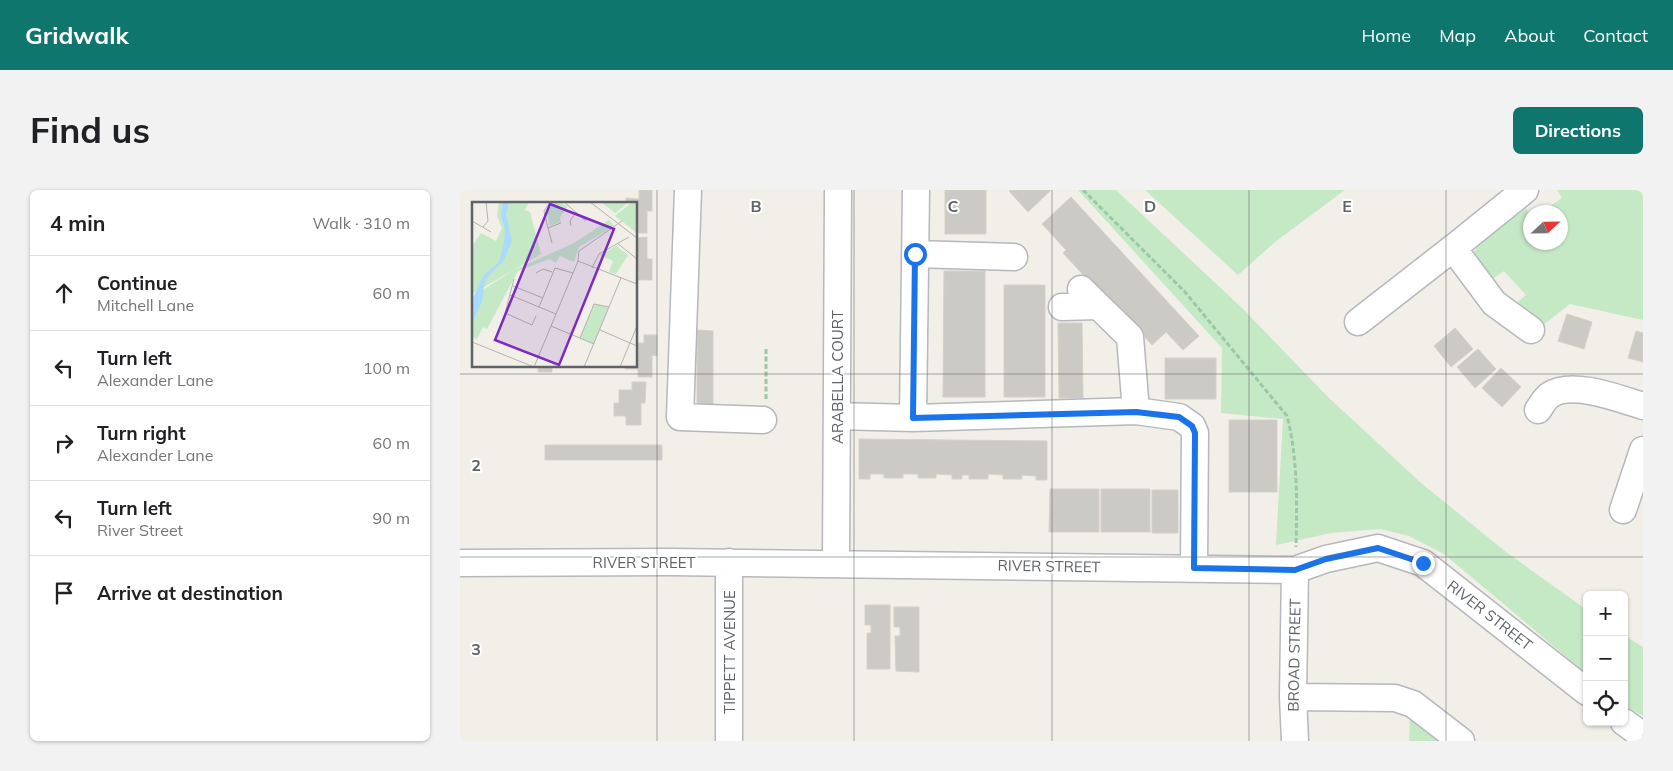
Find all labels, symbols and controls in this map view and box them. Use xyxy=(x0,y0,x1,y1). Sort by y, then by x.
text: Gridwalk xyxy=(25,20,129,50)
text: Home xyxy=(1361,24,1411,47)
text: Map xyxy=(1439,24,1476,47)
text: About xyxy=(1504,24,1555,47)
text: Contact xyxy=(1583,24,1648,47)
button: Directions xyxy=(1513,107,1643,154)
text: Find us xyxy=(30,108,150,152)
text: B xyxy=(750,196,762,216)
text: C xyxy=(948,196,959,216)
text: D xyxy=(1144,196,1156,216)
text: E xyxy=(1342,196,1352,216)
inset map xyxy=(472,202,638,368)
north arrow xyxy=(1523,205,1568,250)
text: 4 min xyxy=(50,210,105,236)
text: Walk · 310 m xyxy=(312,213,410,233)
route start xyxy=(904,243,927,266)
text: Continue xyxy=(97,271,177,295)
icon: ahead xyxy=(50,279,78,307)
text: 60 m xyxy=(373,283,410,303)
text: Mitchell Lane xyxy=(97,295,194,315)
street label: ARABELLA COURT xyxy=(828,310,847,444)
text: Turn left xyxy=(97,346,172,370)
icon: left xyxy=(50,354,78,382)
text: 100 m xyxy=(363,358,410,378)
text: Alexander Lane xyxy=(97,370,213,390)
text: Turn right xyxy=(97,421,186,445)
icon: right xyxy=(50,429,78,457)
text: 60 m xyxy=(373,433,410,453)
text: Alexander Lane xyxy=(97,445,213,465)
text: 2 xyxy=(471,455,481,475)
text: Turn left xyxy=(97,496,172,520)
icon: left xyxy=(50,504,78,532)
text: 90 m xyxy=(373,508,410,528)
text: River Street xyxy=(97,520,183,540)
route end xyxy=(1412,552,1435,575)
street label: RIVER STREET xyxy=(593,553,695,572)
street label: RIVER STREET xyxy=(997,556,1101,576)
street label: RIVER STREET xyxy=(1444,576,1536,654)
icon: arrive xyxy=(50,579,78,607)
text: Arrive at destination xyxy=(97,581,283,605)
street label: TIPPETT AVENUE xyxy=(720,590,739,714)
map controls xyxy=(1583,591,1628,726)
button: + xyxy=(1583,591,1628,636)
street label: BROAD STREET xyxy=(1284,598,1304,712)
button: − xyxy=(1583,636,1628,681)
text: 3 xyxy=(471,639,481,659)
button: locate xyxy=(1583,681,1628,726)

